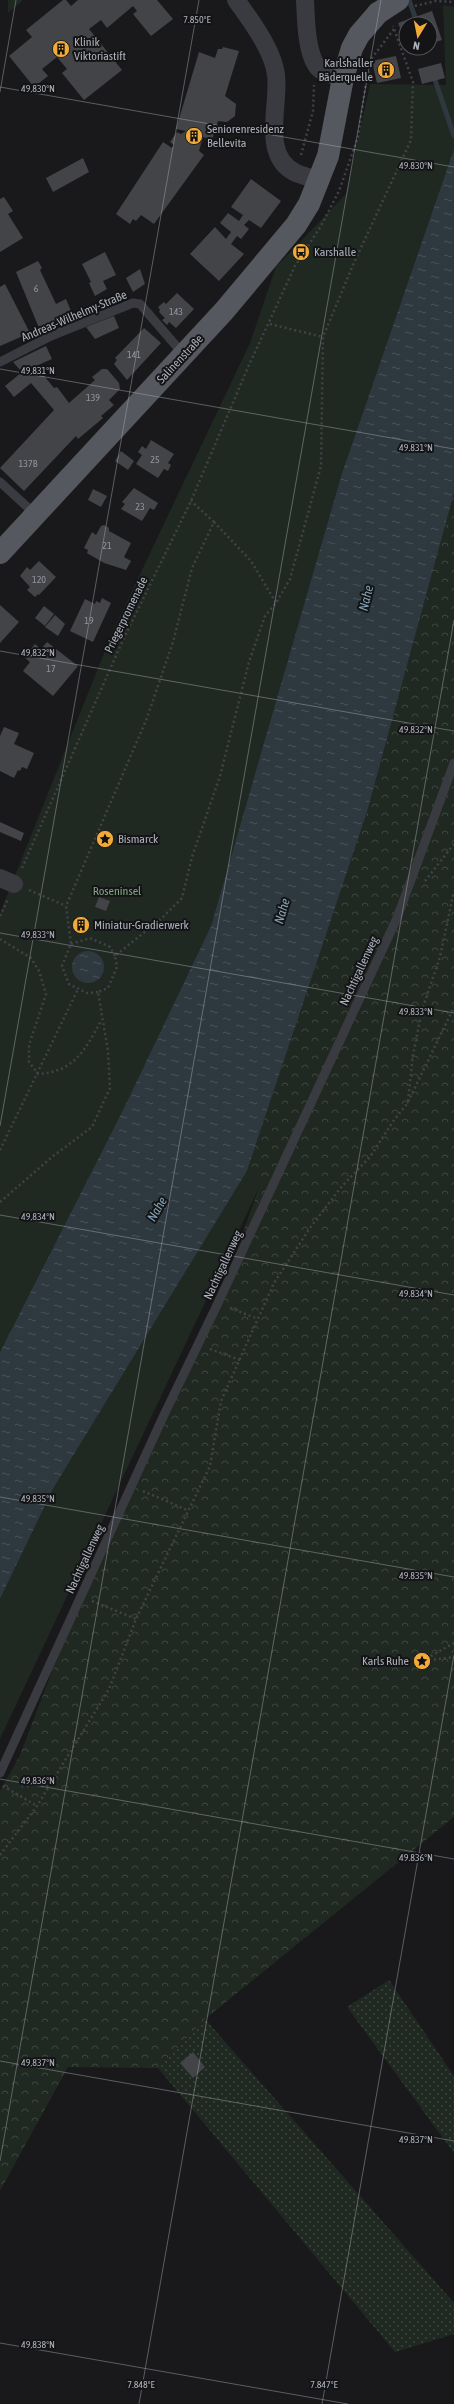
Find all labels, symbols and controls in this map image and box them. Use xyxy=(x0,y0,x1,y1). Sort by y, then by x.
text: 7.850°E xyxy=(183,14,212,25)
north arrow xyxy=(398,16,438,56)
place label: Klinik Viktoriastift xyxy=(74,35,127,63)
building icon: Klinik Viktoriastift xyxy=(51,39,71,59)
text: N xyxy=(412,39,421,52)
place label: Karlshaller Bäderquelle xyxy=(318,56,373,84)
building icon: Karlshaller Bäderquelle xyxy=(376,60,396,80)
text: 49.830°N xyxy=(21,83,55,94)
place label: Seniorenresidenz Bellevita xyxy=(207,122,284,150)
building icon: Seniorenresidenz Bellevita xyxy=(184,126,204,146)
text: 49.830°N xyxy=(399,160,433,171)
bus stop icon: Karshalle xyxy=(291,242,311,262)
place label: Karshalle xyxy=(314,245,356,259)
house number: 6 xyxy=(34,283,39,294)
street label: Andreas-Wilhelmy-Straße xyxy=(19,287,129,345)
house number: 143 xyxy=(169,306,183,317)
street label: Salinenstraße xyxy=(154,332,206,386)
house number: 141 xyxy=(127,349,141,360)
text: 49.831°N xyxy=(21,365,55,376)
house number: 139 xyxy=(86,392,100,403)
text: 49.831°N xyxy=(399,442,433,453)
house number: 25 xyxy=(150,454,160,465)
house number: 137B xyxy=(19,458,38,469)
house number: 23 xyxy=(135,501,145,512)
house number: 21 xyxy=(102,540,112,551)
house number: 120 xyxy=(32,574,46,585)
street label: Priegerpromenade xyxy=(102,575,150,655)
water label: Nahe xyxy=(356,584,376,612)
house number: 19 xyxy=(84,615,94,626)
text: 49.832°N xyxy=(21,647,55,658)
house number: 17 xyxy=(46,663,56,674)
text: 49.832°N xyxy=(399,724,433,735)
place icon: Bismarck xyxy=(95,829,115,849)
place label: Bismarck xyxy=(118,832,159,846)
park label: Roseninsel xyxy=(93,884,142,898)
water label: Nahe xyxy=(271,896,293,926)
building icon: Miniatur-Gradierwerk xyxy=(71,915,91,935)
place label: Miniatur-Gradierwerk xyxy=(94,918,189,932)
text: 49.833°N xyxy=(21,929,55,940)
street label: Nachtigallenweg xyxy=(337,933,382,1008)
text: 49.833°N xyxy=(399,1006,433,1017)
water label: Nahe xyxy=(144,1194,170,1224)
text: 49.834°N xyxy=(21,1211,55,1222)
street label: Nachtigallenweg xyxy=(201,1227,246,1302)
text: 49.834°N xyxy=(399,1288,433,1299)
text: 49.835°N xyxy=(21,1493,55,1504)
street label: Nachtigallenweg xyxy=(63,1521,108,1596)
text: 49.835°N xyxy=(399,1570,433,1581)
place icon: Karls Ruhe xyxy=(412,1651,432,1671)
place label: Karls Ruhe xyxy=(362,1654,409,1668)
text: 49.836°N xyxy=(21,1775,55,1786)
text: 49.836°N xyxy=(399,1852,433,1863)
text: 49.837°N xyxy=(21,2057,55,2068)
text: 49.837°N xyxy=(399,2134,433,2145)
text: 49.838°N xyxy=(21,2339,55,2350)
text: 7.848°E xyxy=(127,2379,156,2390)
text: 7.847°E xyxy=(310,2379,339,2390)

